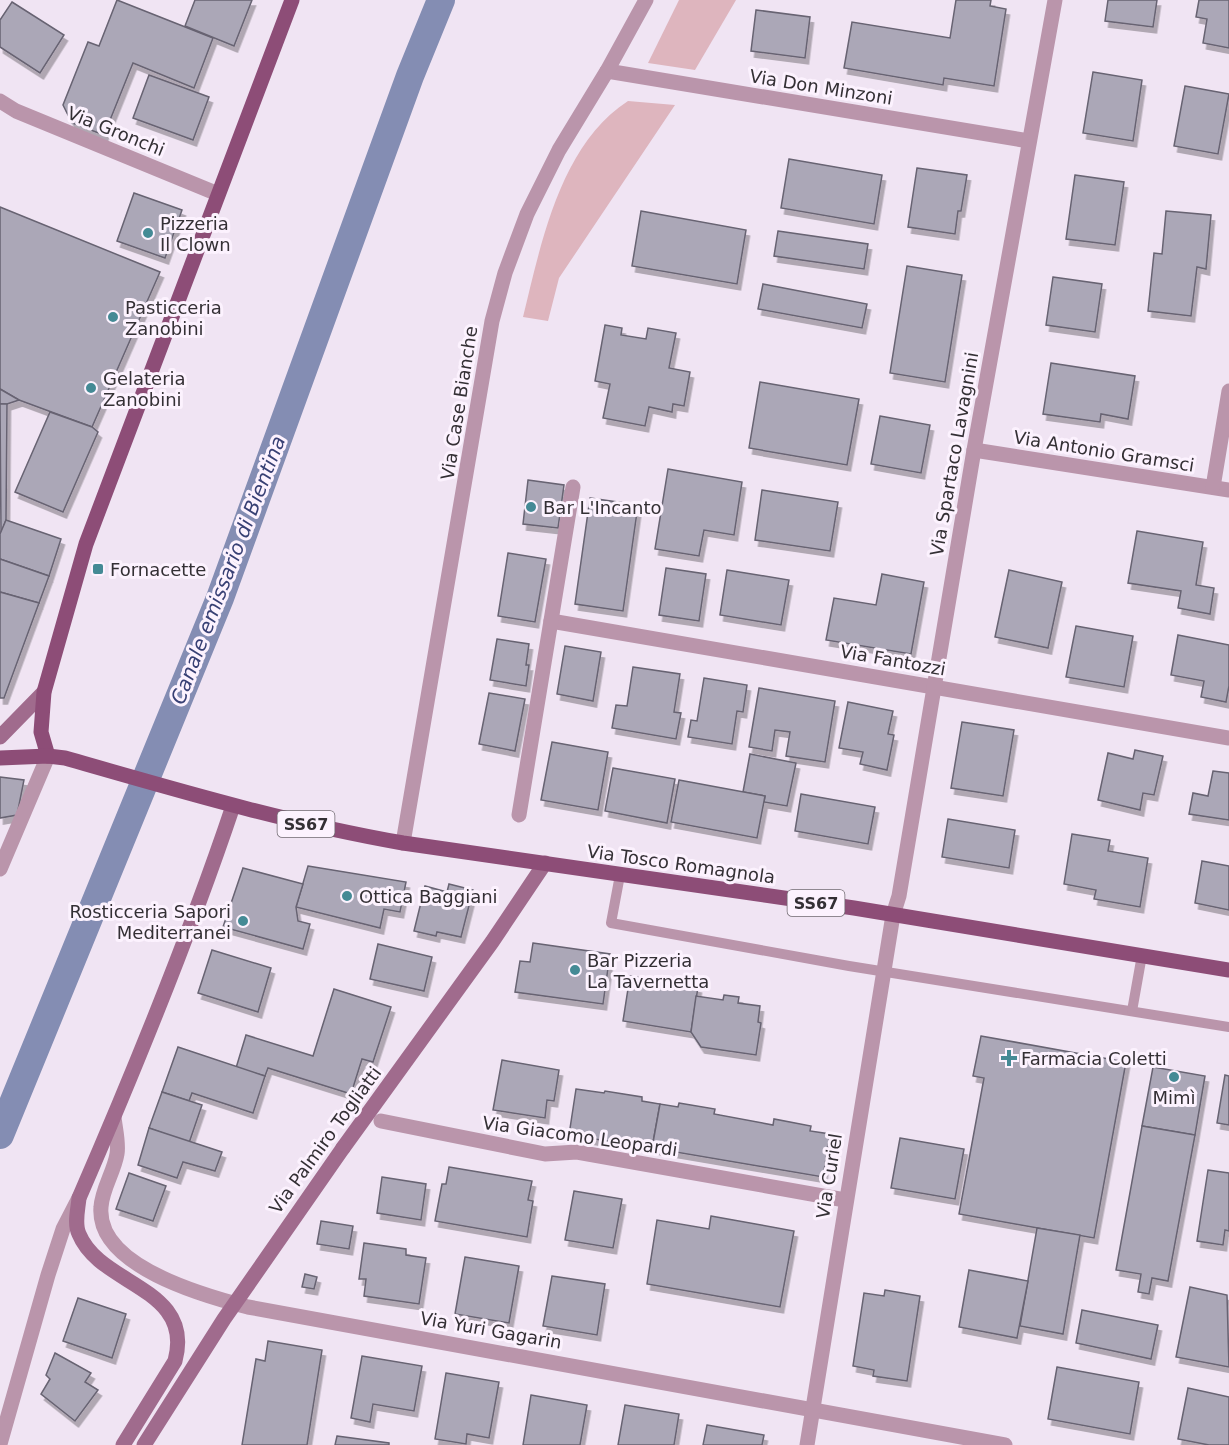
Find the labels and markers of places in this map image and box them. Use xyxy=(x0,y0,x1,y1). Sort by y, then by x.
place label: Pizzeria Il Clown xyxy=(160,213,231,255)
marker: Pizzeria Il Clown xyxy=(141,226,155,240)
place label: Pasticceria Zanobini xyxy=(125,297,222,339)
marker: Pasticceria Zanobini xyxy=(106,310,120,324)
place label: Gelateria Zanobini xyxy=(103,368,186,410)
marker: Gelateria Zanobini xyxy=(84,381,98,395)
place label: Bar L'Incanto xyxy=(543,497,662,518)
marker: Bar L'Incanto xyxy=(524,500,538,514)
place label: Fornacette xyxy=(110,559,206,580)
marker: Fornacette xyxy=(91,562,105,576)
place label: Ottica Baggiani xyxy=(359,886,498,907)
marker: Ottica Baggiani xyxy=(340,889,354,903)
place label: Rosticceria Sapori Mediterranei xyxy=(70,901,231,943)
marker: Rosticceria Sapori Mediterranei xyxy=(236,914,250,928)
place label: Bar Pizzeria La Tavernetta xyxy=(587,950,709,992)
marker: Bar Pizzeria La Tavernetta xyxy=(568,963,582,977)
place label: Farmacia Coletti xyxy=(1021,1048,1167,1069)
marker: Farmacia Coletti xyxy=(1002,1051,1016,1065)
marker: Mimì xyxy=(1167,1070,1181,1084)
place label: Mimì xyxy=(1152,1087,1196,1108)

